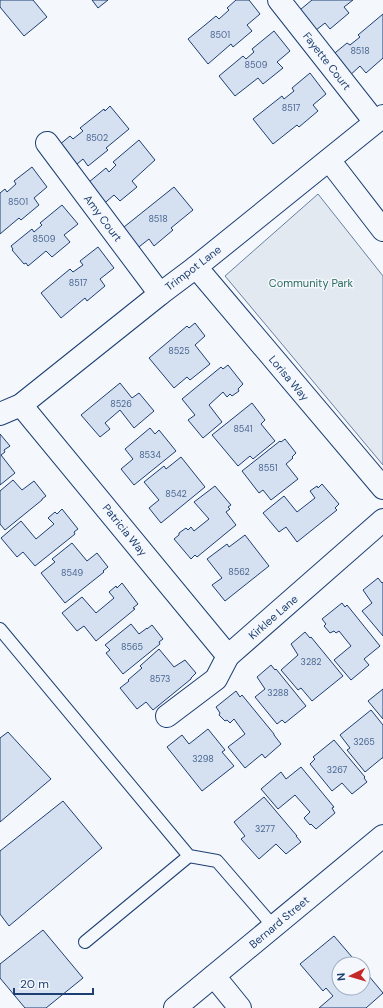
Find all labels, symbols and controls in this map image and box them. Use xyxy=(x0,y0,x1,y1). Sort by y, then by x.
house number: 8501 xyxy=(210,29,230,41)
street label: Fayette Court xyxy=(300,29,354,93)
house number: 8518 xyxy=(350,45,370,57)
house number: 8509 xyxy=(245,59,268,71)
house number: 8517 xyxy=(282,102,300,114)
house number: 8502 xyxy=(86,132,108,144)
street label: Amy Court xyxy=(81,192,125,244)
house number: 8501 xyxy=(8,196,28,208)
house number: 8518 xyxy=(148,213,168,225)
house number: 8509 xyxy=(33,233,56,245)
street label: Trimpot Lane xyxy=(162,242,224,294)
park label: Community Park xyxy=(269,276,354,290)
house number: 8517 xyxy=(69,277,87,289)
house number: 8525 xyxy=(168,345,190,357)
street label: Lorisa Way xyxy=(266,352,312,404)
house number: 8526 xyxy=(110,398,132,410)
house number: 8541 xyxy=(233,423,253,435)
house number: 8534 xyxy=(139,449,161,461)
house number: 8551 xyxy=(258,462,278,474)
house number: 8542 xyxy=(165,488,187,500)
street label: Patricia Way xyxy=(100,501,150,559)
house number: 8562 xyxy=(228,566,250,578)
house number: 8549 xyxy=(61,567,83,579)
street label: Kirklee Lane xyxy=(245,592,301,642)
house number: 8565 xyxy=(121,641,143,653)
house number: 3282 xyxy=(301,656,321,668)
house number: 8573 xyxy=(150,673,170,685)
house number: 3288 xyxy=(267,687,289,699)
house number: 3265 xyxy=(353,736,375,748)
house number: 3298 xyxy=(192,753,214,765)
house number: 3267 xyxy=(327,764,348,776)
house number: 3277 xyxy=(255,823,275,835)
street label: Bernard Street xyxy=(246,893,312,951)
north arrow xyxy=(331,956,371,996)
scale bar xyxy=(14,970,93,996)
text: N xyxy=(334,972,348,981)
text: 20 m xyxy=(20,976,49,992)

